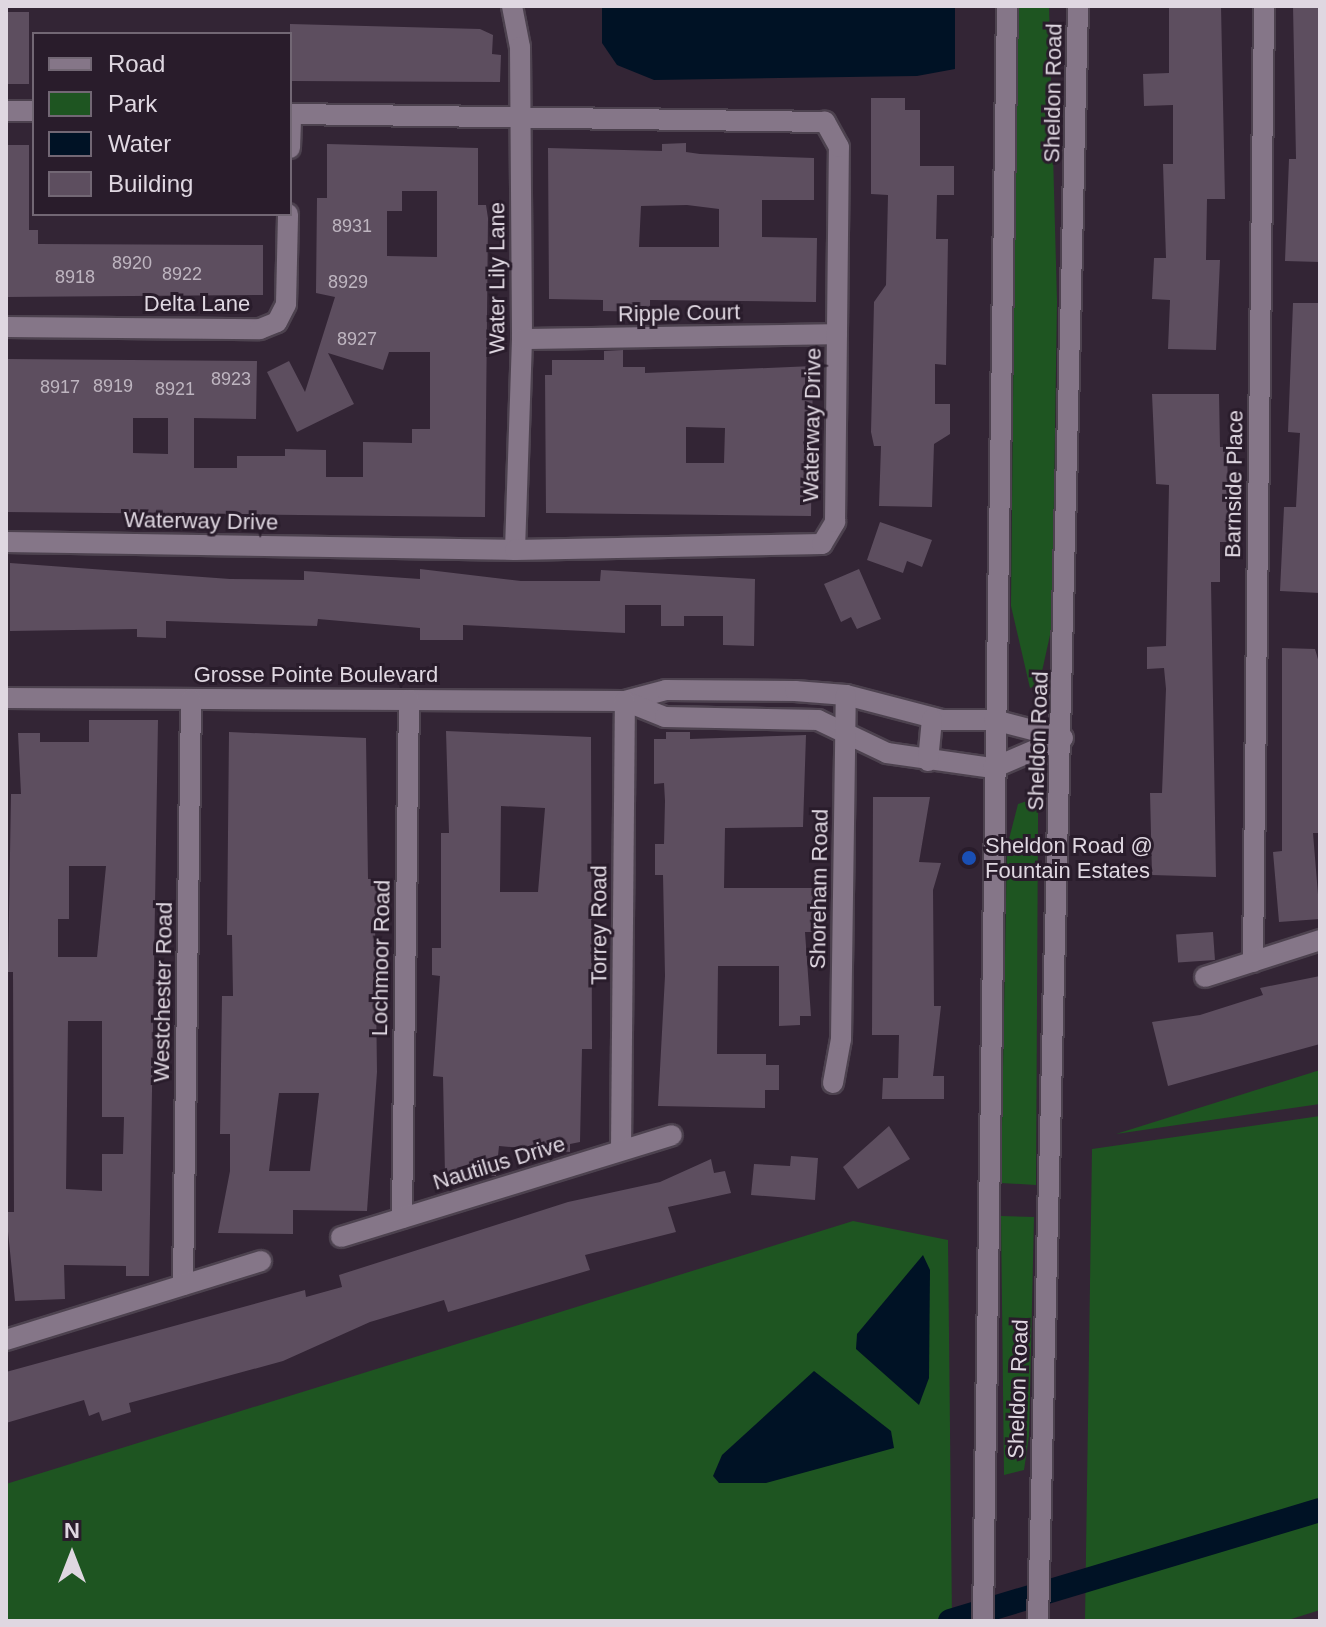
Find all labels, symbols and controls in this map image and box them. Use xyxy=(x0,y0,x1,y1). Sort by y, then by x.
street label: Sheldon Road xyxy=(1039,23,1067,163)
legend xyxy=(32,32,292,216)
text: Road xyxy=(108,50,165,77)
text: Park xyxy=(108,90,157,117)
text: Water xyxy=(108,130,171,157)
text: Building xyxy=(108,170,193,197)
street label: Water Lily Lane xyxy=(484,202,510,354)
house number: 8931 xyxy=(332,215,372,237)
house number: 8920 xyxy=(112,252,152,274)
house number: 8922 xyxy=(162,263,202,285)
house number: 8918 xyxy=(55,266,95,288)
house number: 8929 xyxy=(328,271,368,293)
street label: Delta Lane xyxy=(144,291,250,317)
street label: Ripple Court xyxy=(618,299,740,327)
house number: 8927 xyxy=(337,328,377,350)
street label: Waterway Drive xyxy=(797,348,827,502)
house number: 8923 xyxy=(211,368,251,390)
house number: 8919 xyxy=(93,375,133,397)
house number: 8917 xyxy=(40,376,80,398)
house number: 8921 xyxy=(155,378,195,400)
street label: Barnside Place xyxy=(1220,410,1248,558)
street label: Waterway Drive xyxy=(124,506,278,536)
street label: Grosse Pointe Boulevard xyxy=(194,662,438,688)
street label: Sheldon Road xyxy=(1022,671,1054,811)
street label: Shoreham Road xyxy=(804,809,834,969)
place label: Sheldon Road @ Fountain Estates xyxy=(985,832,1153,884)
marker: Sheldon Road @ Fountain Estates xyxy=(960,849,978,867)
street label: Torrey Road xyxy=(586,865,612,985)
street label: Lochmoor Road xyxy=(366,880,396,1036)
street label: Westchester Road xyxy=(148,902,178,1082)
street label: Nautilus Drive xyxy=(430,1130,568,1196)
street label: Sheldon Road xyxy=(1002,1319,1034,1459)
north arrow xyxy=(32,1515,112,1595)
text: N xyxy=(64,1518,80,1543)

